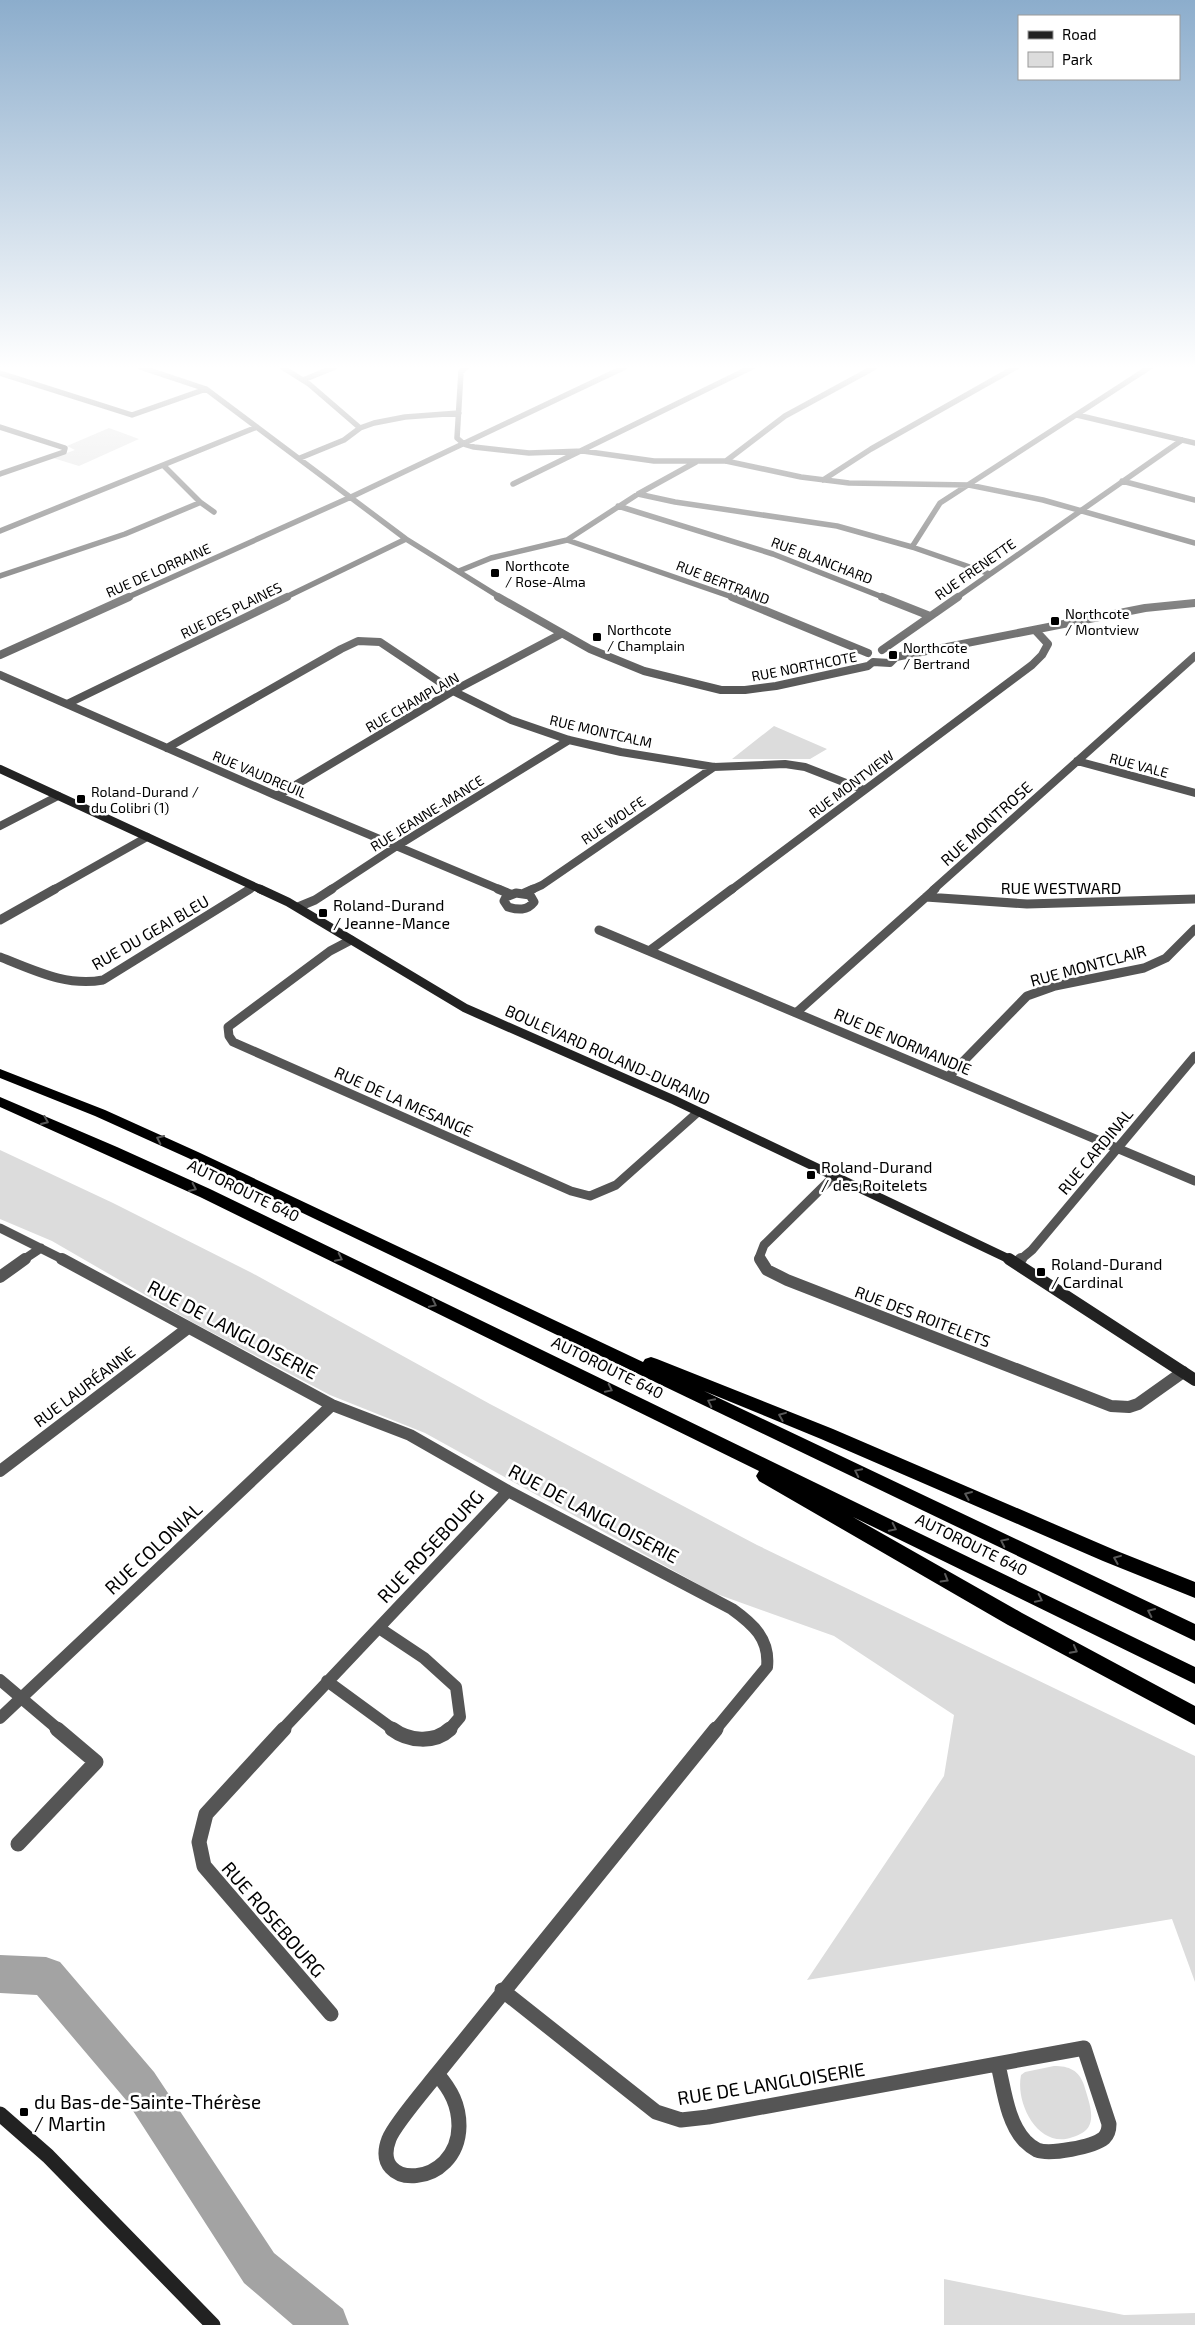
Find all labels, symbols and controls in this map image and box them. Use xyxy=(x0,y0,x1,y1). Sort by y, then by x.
legend xyxy=(1018,15,1180,80)
text: Road xyxy=(1062,25,1097,43)
text: Park xyxy=(1062,50,1093,68)
street label: RUE BLANCHARD xyxy=(769,533,875,587)
street label: RUE FRENETTE xyxy=(931,535,1019,603)
street label: RUE DE LORRAINE xyxy=(103,539,213,601)
street label: RUE BERTRAND xyxy=(674,556,772,608)
place label: Northcote / Rose-Alma xyxy=(505,557,586,590)
marker: Northcote / Rose-Alma xyxy=(489,567,501,579)
street label: RUE DES PLAINES xyxy=(178,578,284,642)
place label: Northcote / Montview xyxy=(1065,605,1139,638)
marker: Northcote / Montview xyxy=(1049,615,1061,627)
place label: Northcote / Champlain xyxy=(607,621,685,654)
marker: Northcote / Champlain xyxy=(591,631,603,643)
place label: Northcote / Bertrand xyxy=(903,639,970,672)
street label: RUE NORTHCOTE xyxy=(750,647,858,685)
marker: Northcote / Bertrand xyxy=(887,649,899,661)
street label: RUE CHAMPLAIN xyxy=(362,668,462,736)
street label: RUE MONTCALM xyxy=(548,711,654,751)
street label: RUE VAUDREUIL xyxy=(210,747,310,801)
street label: RUE MONTVIEW xyxy=(805,747,897,821)
street label: RUE VALE xyxy=(1108,749,1171,781)
street label: RUE JEANNE-MANCE xyxy=(367,771,487,855)
street label: RUE MONTROSE xyxy=(936,777,1036,869)
place label: Roland-Durand / du Colibri (1) xyxy=(91,783,199,816)
street label: RUE WOLFE xyxy=(578,792,649,848)
marker: Roland-Durand / du Colibri (1) xyxy=(75,793,87,805)
street label: RUE WESTWARD xyxy=(1001,878,1121,897)
street label: RUE DU GEAI BLEU xyxy=(88,891,212,973)
place label: Roland-Durand / Jeanne-Mance xyxy=(333,895,450,932)
marker: Roland-Durand / Jeanne-Mance xyxy=(317,907,329,919)
street label: RUE MONTCLAIR xyxy=(1028,940,1148,990)
street label: BOULEVARD ROLAND-DURAND xyxy=(502,1000,714,1108)
street label: RUE DE NORMANDIE xyxy=(832,1004,974,1079)
street label: RUE DE LA MESANGE xyxy=(332,1062,476,1140)
street label: RUE CARDINAL xyxy=(1054,1104,1136,1198)
one-way arrow xyxy=(40,1114,49,1125)
one-way arrow xyxy=(156,1135,165,1146)
street label: AUTOROUTE 640 xyxy=(185,1155,303,1225)
place label: Roland-Durand / des Roitelets xyxy=(821,1157,933,1194)
marker: Roland-Durand / des Roitelets xyxy=(805,1169,817,1181)
one-way arrow xyxy=(188,1181,197,1192)
one-way arrow xyxy=(334,1252,343,1263)
place label: Roland-Durand / Cardinal xyxy=(1051,1254,1163,1291)
marker: Roland-Durand / Cardinal xyxy=(1035,1266,1047,1278)
street label: RUE DE LANGLOISERIE xyxy=(144,1274,322,1384)
street label: RUE DES ROITELETS xyxy=(853,1281,993,1351)
one-way arrow xyxy=(428,1298,437,1308)
street label: AUTOROUTE 640 xyxy=(549,1332,667,1402)
street label: RUE LAURÉANNE xyxy=(29,1342,139,1430)
one-way arrow xyxy=(604,1383,613,1393)
one-way arrow xyxy=(707,1397,716,1408)
one-way arrow xyxy=(778,1411,787,1422)
street label: RUE DE LANGLOISERIE xyxy=(505,1458,683,1568)
one-way arrow xyxy=(854,1467,863,1478)
street label: RUE ROSEBOURG xyxy=(372,1485,488,1607)
one-way arrow xyxy=(964,1491,973,1502)
street label: RUE COLONIAL xyxy=(100,1497,207,1599)
street label: AUTOROUTE 640 xyxy=(913,1509,1031,1579)
one-way arrow xyxy=(887,1522,896,1532)
one-way arrow xyxy=(1000,1537,1009,1548)
one-way arrow xyxy=(1113,1555,1122,1565)
one-way arrow xyxy=(939,1572,948,1582)
one-way arrow xyxy=(1033,1593,1042,1603)
one-way arrow xyxy=(1147,1607,1156,1618)
one-way arrow xyxy=(1068,1644,1077,1654)
street label: RUE ROSEBOURG xyxy=(217,1856,331,1982)
street label: RUE DE LANGLOISERIE xyxy=(676,2057,866,2109)
place label: du Bas-de-Sainte-Thérèse / Martin xyxy=(34,2090,261,2135)
marker: du Bas-de-Sainte-Thérèse / Martin xyxy=(18,2106,30,2118)

